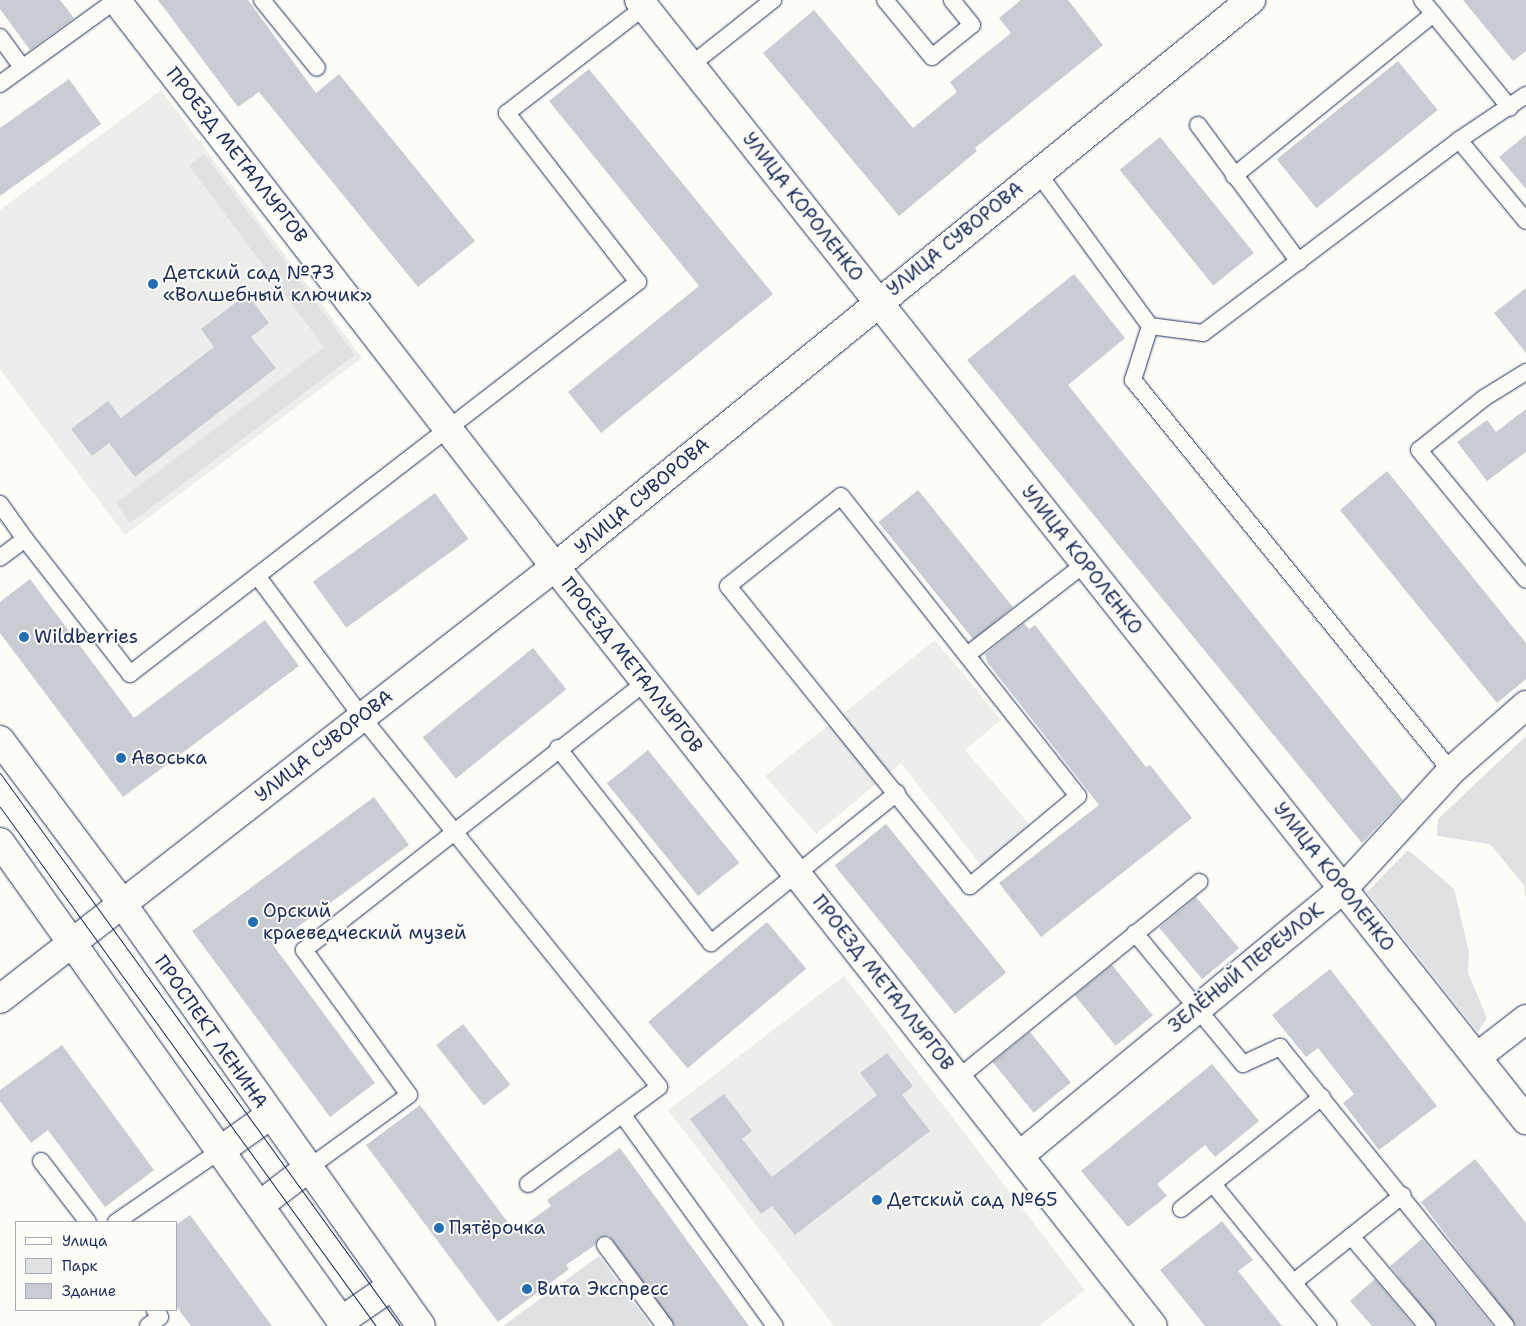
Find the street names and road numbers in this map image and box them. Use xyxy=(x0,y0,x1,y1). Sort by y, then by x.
street label: ПРОЕЗД МЕТАЛЛУРГОВ xyxy=(161,63,313,247)
street label: УЛИЦА КОРОЛЕНКО xyxy=(738,128,868,286)
street label: УЛИЦА СУВОРОВА xyxy=(882,177,1028,301)
street label: УЛИЦА СУВОРОВА xyxy=(570,433,714,559)
street label: УЛИЦА КОРОЛЕНКО xyxy=(1017,481,1147,639)
street label: ПРОЕЗД МЕТАЛЛУРГОВ xyxy=(556,573,708,757)
street label: УЛИЦА СУВОРОВА xyxy=(251,685,397,807)
street label: УЛИЦА КОРОЛЕНКО xyxy=(1269,798,1399,956)
street label: ПРОЕЗД МЕТАЛЛУРГОВ xyxy=(807,891,959,1075)
street label: ЗЕЛЁНЫЙ ПЕРЕУЛОК xyxy=(1164,898,1328,1038)
street label: ПРОСПЕКТ ЛЕНИНА xyxy=(150,951,272,1113)

